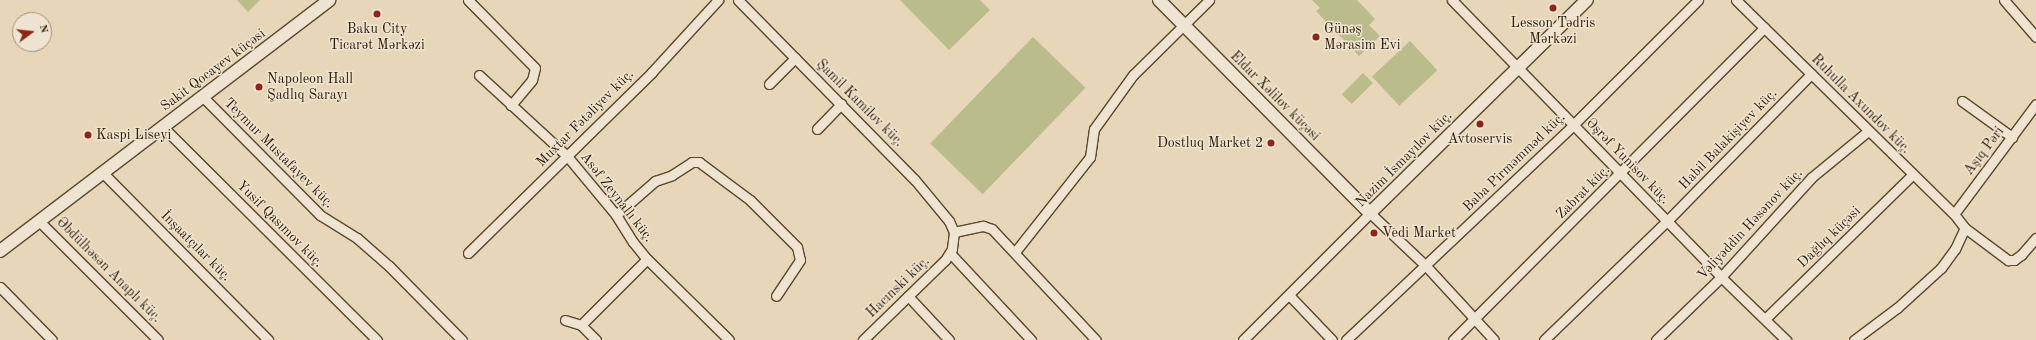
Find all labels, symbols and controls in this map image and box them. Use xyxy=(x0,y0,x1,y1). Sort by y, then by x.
marker: Lesson Tədris Mərkəzi xyxy=(1548,3,1558,13)
marker: Baku City Ticarət Mərkəzi xyxy=(372,9,382,19)
north arrow xyxy=(12,12,52,52)
place label: Lesson Tədris Mərkəzi xyxy=(1511,15,1595,48)
place label: Baku City Ticarət Mərkəzi xyxy=(329,21,425,54)
place label: Günəş Mərasim Evi xyxy=(1324,21,1401,54)
text: N xyxy=(37,24,50,35)
street label: Sakit Qocayev küçəsi xyxy=(157,25,269,115)
marker: Günəş Mərasim Evi xyxy=(1311,32,1321,42)
street label: Eldar Xəlilov küçəsi xyxy=(1227,48,1323,144)
street label: Ruhulla Axundov küç. xyxy=(1808,51,1914,157)
street label: Şamil Kamilov küç. xyxy=(813,56,907,150)
street label: Muxtar Fətəliyev küç. xyxy=(533,66,637,170)
place label: Napoleon Hall Şadlıq Sarayı xyxy=(267,71,353,104)
marker: Napoleon Hall Şadlıq Sarayı xyxy=(254,82,264,92)
street label: Habil Balakişiyev küç. xyxy=(1675,85,1781,193)
street label: Teymur Mustafayev küç. xyxy=(220,94,338,212)
street label: Nazim İsmayılov küç. xyxy=(1352,107,1456,211)
street label: Baba Pirməmməd küç. xyxy=(1459,109,1569,215)
street label: Əşrəf Yunisov küç. xyxy=(1583,114,1673,208)
marker: Avtoservis xyxy=(1475,119,1485,129)
street label: Aşıq Pəri xyxy=(1960,123,2008,179)
place label: Kaspi Liseyi xyxy=(96,127,171,143)
marker: Kaspi Liseyi xyxy=(83,130,93,140)
place label: Avtoservis xyxy=(1448,131,1512,147)
place label: Dostluq Market 2 xyxy=(1157,135,1263,151)
marker: Dostluq Market 2 xyxy=(1266,138,1276,148)
street label: Asəf Zeynallı küç. xyxy=(577,149,657,245)
street label: Zabrat küç. xyxy=(1552,161,1614,223)
street label: Vəliyəddin Həsənov küç. xyxy=(1694,165,1806,283)
street label: Yusif Qasımov küç. xyxy=(233,177,327,271)
street label: Dağlıq küçəsi xyxy=(1794,203,1864,271)
street label: İnşaatçılar küç. xyxy=(157,207,235,285)
street label: Əbdülhəsən Anaplı küç. xyxy=(53,214,165,326)
place label: Vedi Market xyxy=(1382,225,1456,241)
marker: Vedi Market xyxy=(1369,228,1379,238)
street label: Hacınski küç. xyxy=(863,253,933,321)

